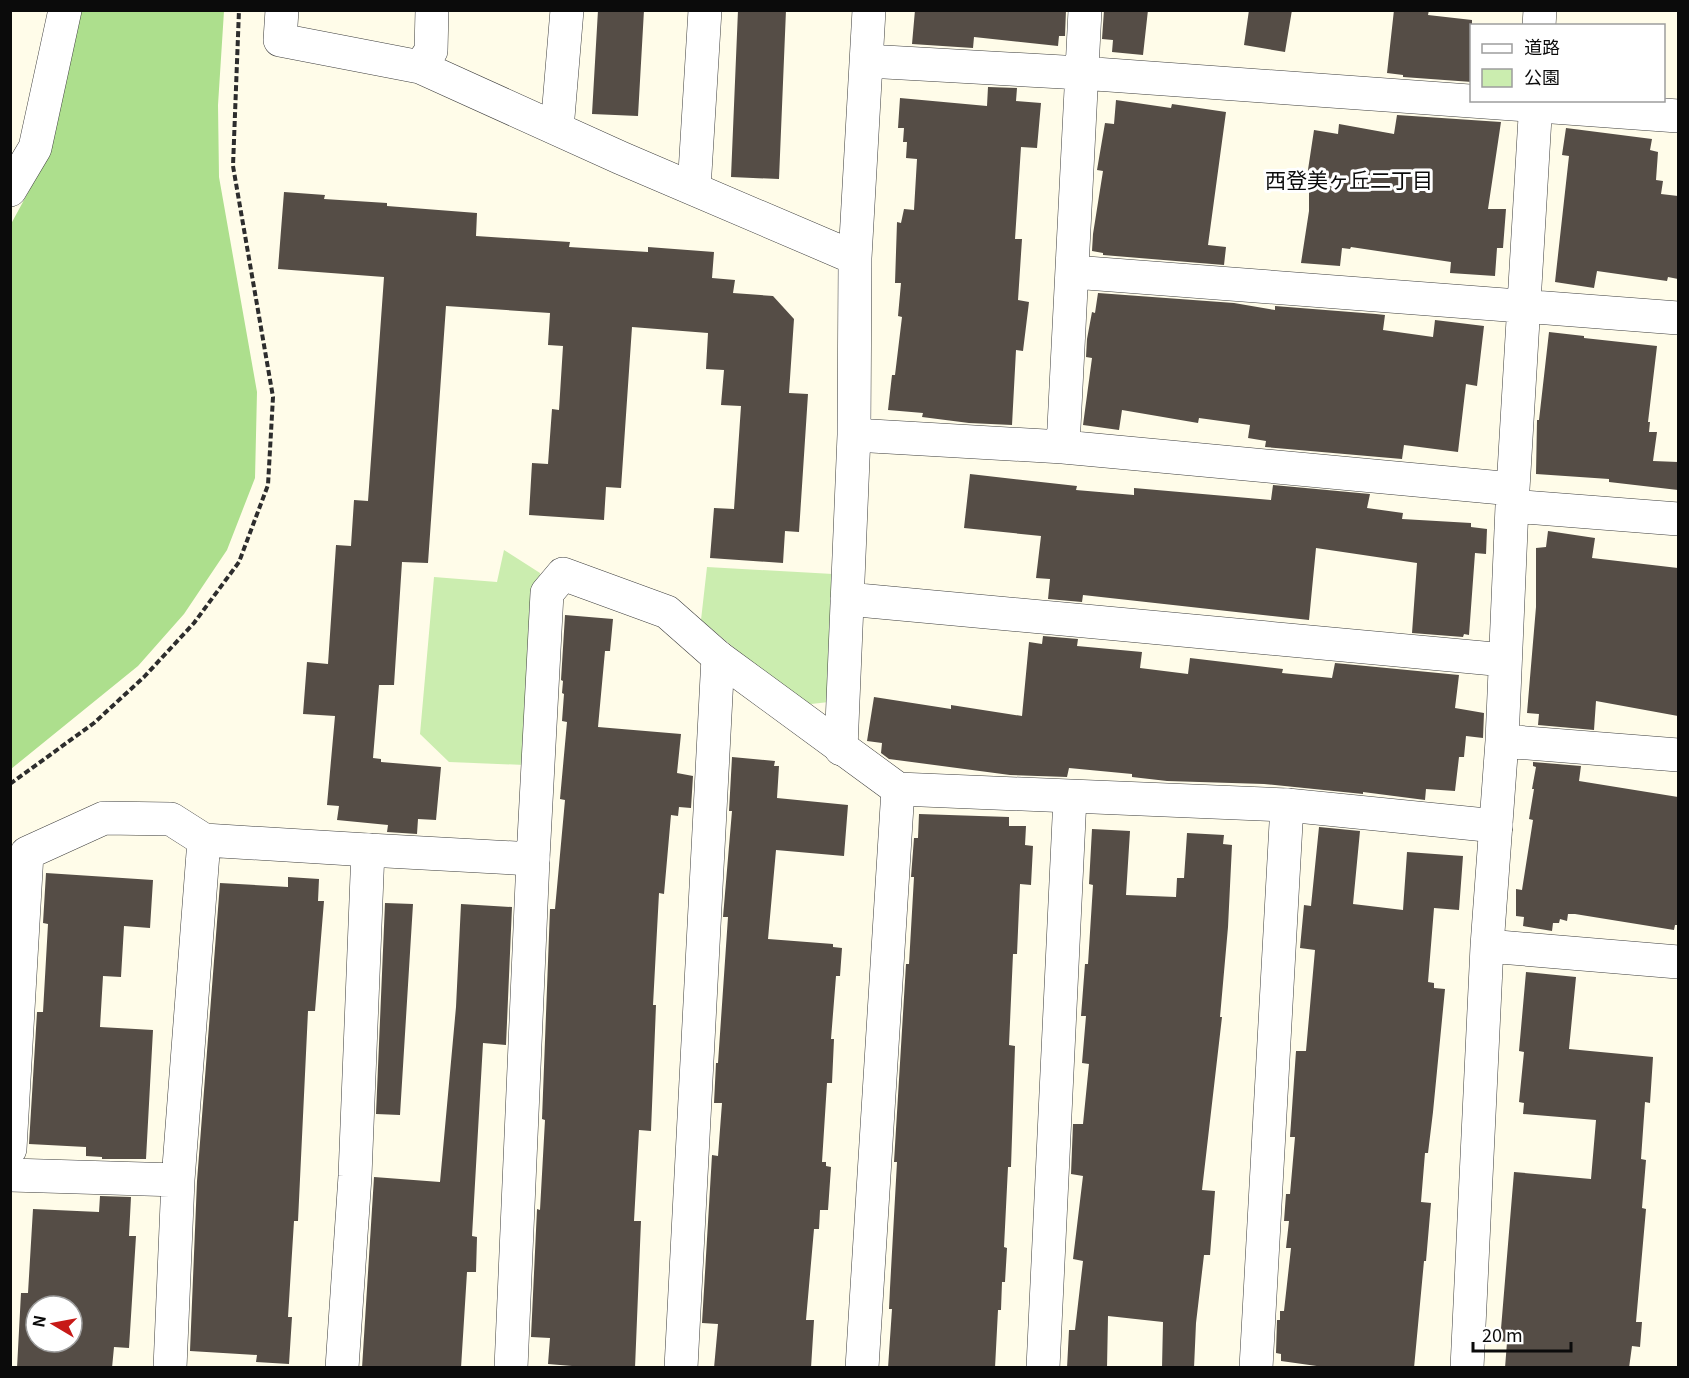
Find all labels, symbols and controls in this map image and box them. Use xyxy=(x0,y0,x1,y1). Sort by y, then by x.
legend xyxy=(1470,24,1665,102)
text: 道路 xyxy=(1524,33,1560,59)
text: 公園 xyxy=(1524,63,1560,89)
district label: 西登美ヶ丘二丁目 xyxy=(1265,164,1433,194)
north arrow xyxy=(24,1294,84,1354)
text: N xyxy=(25,1313,51,1329)
scale bar xyxy=(1473,1315,1570,1353)
text: 20 m xyxy=(1482,1321,1523,1347)

